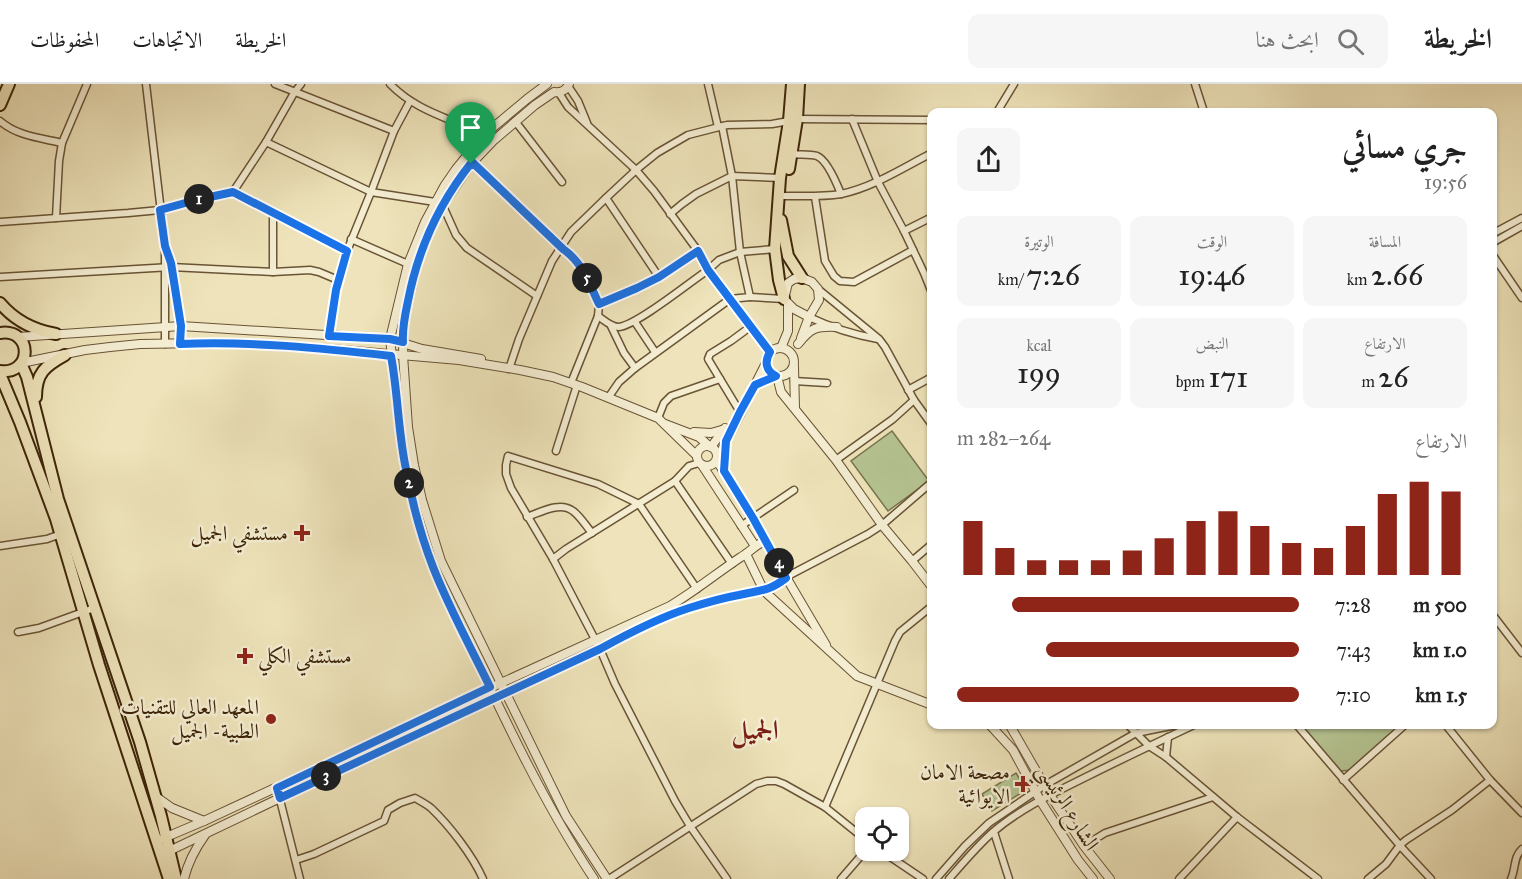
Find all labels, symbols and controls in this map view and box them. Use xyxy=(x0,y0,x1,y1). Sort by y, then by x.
search box xyxy=(968,14,1388,68)
text: الخريطة xyxy=(1424,21,1492,56)
icon: search xyxy=(1334,25,1367,58)
text: ابحث هنا xyxy=(1255,26,1319,53)
text: المحفوظات xyxy=(30,27,99,53)
text: الاتجاهات xyxy=(132,27,202,53)
text: الخريطة xyxy=(235,27,286,53)
pin xyxy=(445,102,496,164)
icon: arrive xyxy=(454,111,487,144)
text: جري مسائي xyxy=(1342,127,1467,167)
button: share xyxy=(957,128,1020,191)
text: 19:56 xyxy=(1424,170,1467,194)
pin: 1 xyxy=(184,184,214,214)
text: 1 xyxy=(196,189,202,208)
text: الوتيرة xyxy=(1024,232,1054,251)
text: الوقت xyxy=(1197,232,1227,251)
text: المسافة xyxy=(1369,232,1401,251)
text: 7:26 xyxy=(1026,257,1080,293)
text: 19:46 xyxy=(1178,257,1246,293)
text: 2.66 xyxy=(1371,257,1423,293)
pin: 5 xyxy=(572,263,602,293)
text: 5 xyxy=(583,268,591,287)
text: /km xyxy=(998,270,1026,289)
text: km xyxy=(1347,270,1371,289)
text: النبض xyxy=(1196,334,1228,353)
text: الارتفاع xyxy=(1364,334,1406,353)
text: kcal xyxy=(1026,336,1052,355)
text: 199 xyxy=(1017,355,1061,391)
text: 171 xyxy=(1208,359,1248,395)
text: 26 xyxy=(1378,359,1409,395)
text: bpm xyxy=(1176,372,1208,391)
text: m xyxy=(1361,372,1378,391)
text: 264–282 m xyxy=(957,426,1050,450)
text: الارتفاع xyxy=(1415,429,1467,453)
pin: 2 xyxy=(394,468,424,498)
text: 2 xyxy=(405,473,413,492)
place label: مستشفي الجميل xyxy=(191,520,288,553)
marker: مستشفي الجميل xyxy=(293,524,311,542)
pin: 4 xyxy=(764,548,794,578)
text: 4 xyxy=(775,553,783,572)
text: 7:28 xyxy=(1335,593,1371,617)
text: 500 m xyxy=(1413,593,1467,617)
text: 7:43 xyxy=(1336,638,1371,662)
text: 1.0 km xyxy=(1413,638,1467,662)
place label: مستشفي الكلي xyxy=(258,643,352,676)
marker: مستشفي الكلي xyxy=(236,647,254,665)
text: 7:10 xyxy=(1336,683,1371,707)
text: 1.5 km xyxy=(1416,683,1467,707)
place label: المعهد العالي للتقنيات الطبية- الجميل xyxy=(121,694,259,746)
marker: المعهد العالي للتقنيات الطبية- الجميل xyxy=(264,712,278,726)
district label: الجميل xyxy=(731,713,779,749)
place label: مصحة الامان الايوائية xyxy=(920,759,1010,809)
street label: الشارع الرئيسي xyxy=(1025,759,1105,859)
pin: 3 xyxy=(311,761,341,791)
text: 3 xyxy=(323,766,329,785)
marker: مصحة الامان الايوائية xyxy=(1014,775,1032,793)
map controls xyxy=(855,807,909,861)
button: locate xyxy=(855,807,909,861)

